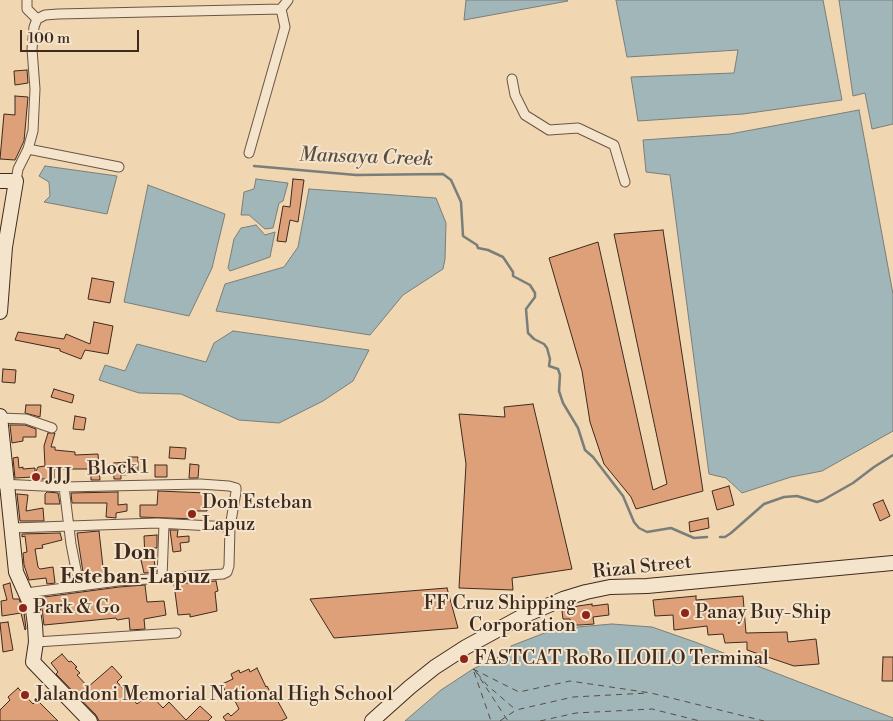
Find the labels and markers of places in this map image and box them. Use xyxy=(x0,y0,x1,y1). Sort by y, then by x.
place label: JJJ xyxy=(46,466,72,488)
marker: JJJ xyxy=(30,471,42,483)
place label: Don Esteban Lapuz xyxy=(202,492,312,536)
marker: Don Esteban Lapuz xyxy=(186,508,198,520)
place label: FF Cruz Shipping Corporation xyxy=(424,593,576,637)
place label: Park & Go xyxy=(33,597,120,619)
marker: Park & Go xyxy=(17,602,29,614)
place label: Panay Buy-Ship xyxy=(695,602,831,624)
marker: Panay Buy-Ship xyxy=(679,607,691,619)
marker: FF Cruz Shipping Corporation xyxy=(580,609,592,621)
place label: FASTCAT RoRo ILOILO Terminal xyxy=(474,648,769,670)
marker: FASTCAT RoRo ILOILO Terminal xyxy=(458,653,470,665)
place label: Jalandoni Memorial National High School xyxy=(35,684,393,706)
marker: Jalandoni Memorial National High School xyxy=(19,689,31,701)

